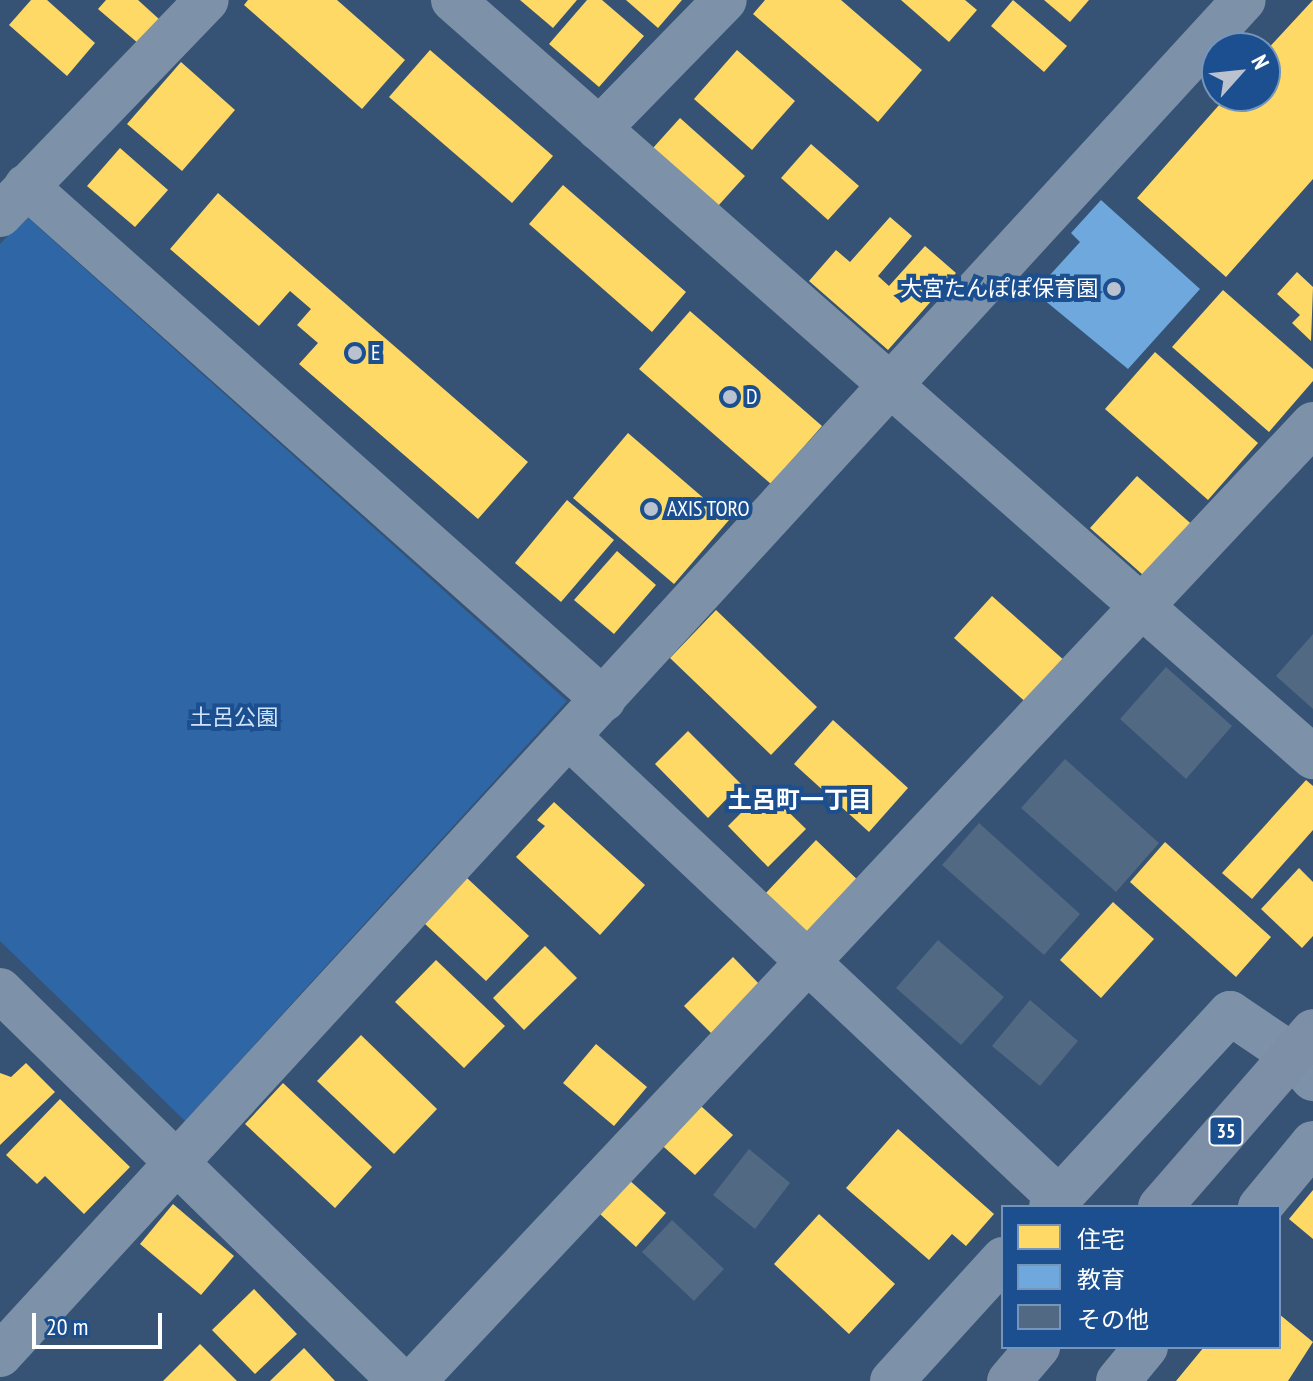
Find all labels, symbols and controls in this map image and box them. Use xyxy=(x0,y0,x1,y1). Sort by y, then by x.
north arrow xyxy=(1201,32,1281,112)
text: N xyxy=(1245,50,1276,74)
place label: 大宮たんぽぽ保育園 xyxy=(900,276,1098,302)
marker: 大宮たんぽぽ保育園 xyxy=(1105,280,1123,298)
place label: E xyxy=(371,340,380,366)
marker: E xyxy=(346,344,364,362)
place label: D xyxy=(746,384,758,410)
marker: D xyxy=(721,388,739,406)
place label: AXIS TORO xyxy=(667,496,750,522)
marker: AXIS TORO xyxy=(642,500,660,518)
park label: 土呂公園 xyxy=(190,705,278,731)
district label: 土呂町一丁目 xyxy=(728,786,872,814)
road number: 35 xyxy=(1208,1115,1244,1147)
legend xyxy=(1001,1205,1281,1349)
text: 住宅 xyxy=(1077,1224,1125,1255)
text: 教育 xyxy=(1077,1264,1125,1295)
scale bar xyxy=(36,1297,166,1347)
text: その他 xyxy=(1077,1304,1149,1335)
text: 20 m xyxy=(46,1311,88,1342)

